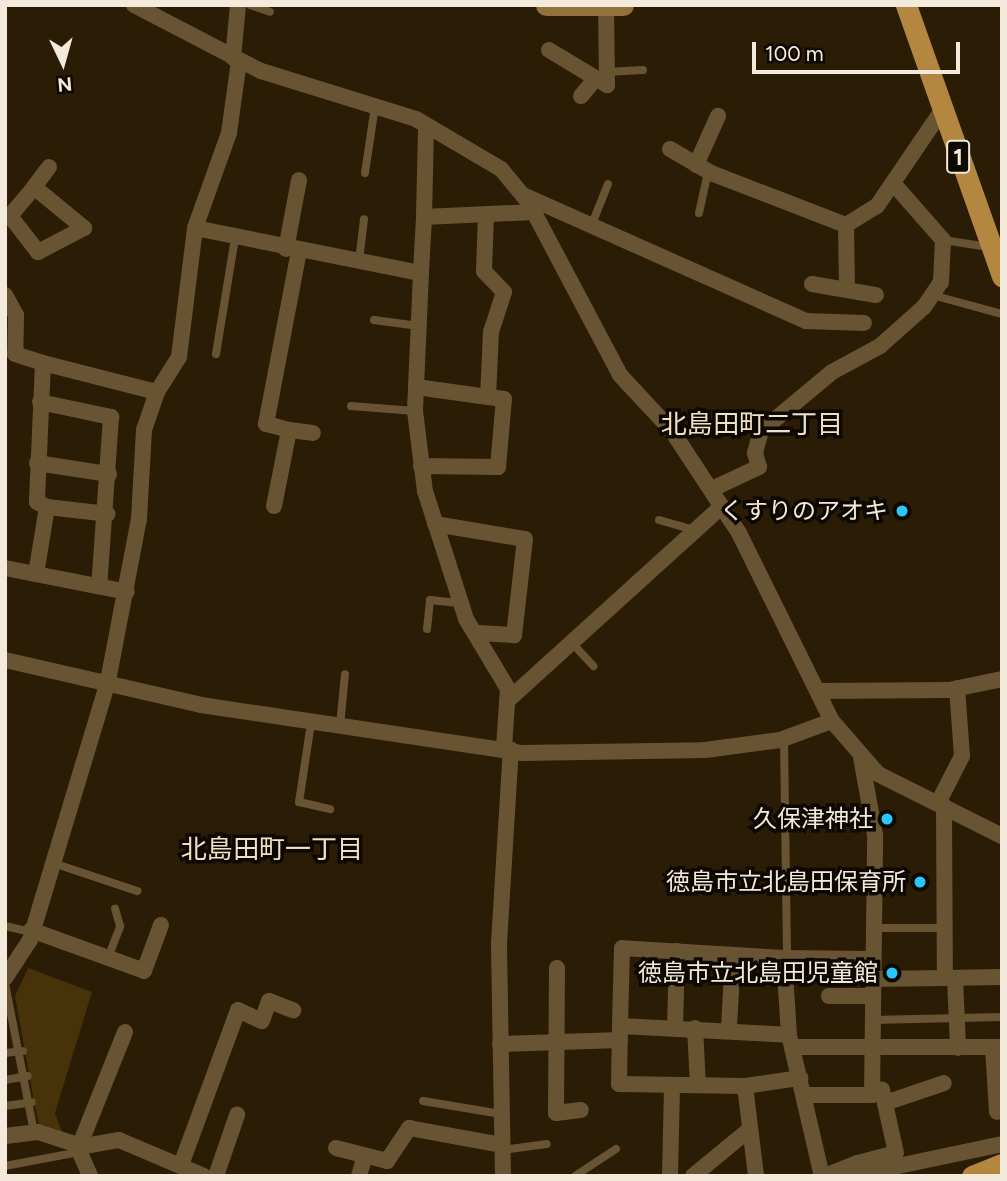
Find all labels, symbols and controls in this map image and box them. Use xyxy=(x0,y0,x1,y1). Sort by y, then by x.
north arrow xyxy=(28,28,98,98)
scale bar xyxy=(755,28,963,72)
text: 100 m xyxy=(765,41,824,66)
text: N xyxy=(57,72,73,97)
road number: 1 xyxy=(946,138,970,176)
district label: 北島田町二丁目 xyxy=(661,409,843,441)
place label: くすりのアオキ xyxy=(720,497,888,525)
marker: くすりのアオキ xyxy=(894,503,910,519)
place label: 久保津神社 xyxy=(753,805,873,833)
marker: 久保津神社 xyxy=(879,811,895,827)
district label: 北島田町一丁目 xyxy=(181,834,363,866)
place label: 徳島市立北島田保育所 xyxy=(666,868,906,896)
marker: 徳島市立北島田保育所 xyxy=(912,874,928,890)
place label: 徳島市立北島田児童館 xyxy=(638,959,878,987)
marker: 徳島市立北島田児童館 xyxy=(884,965,900,981)

